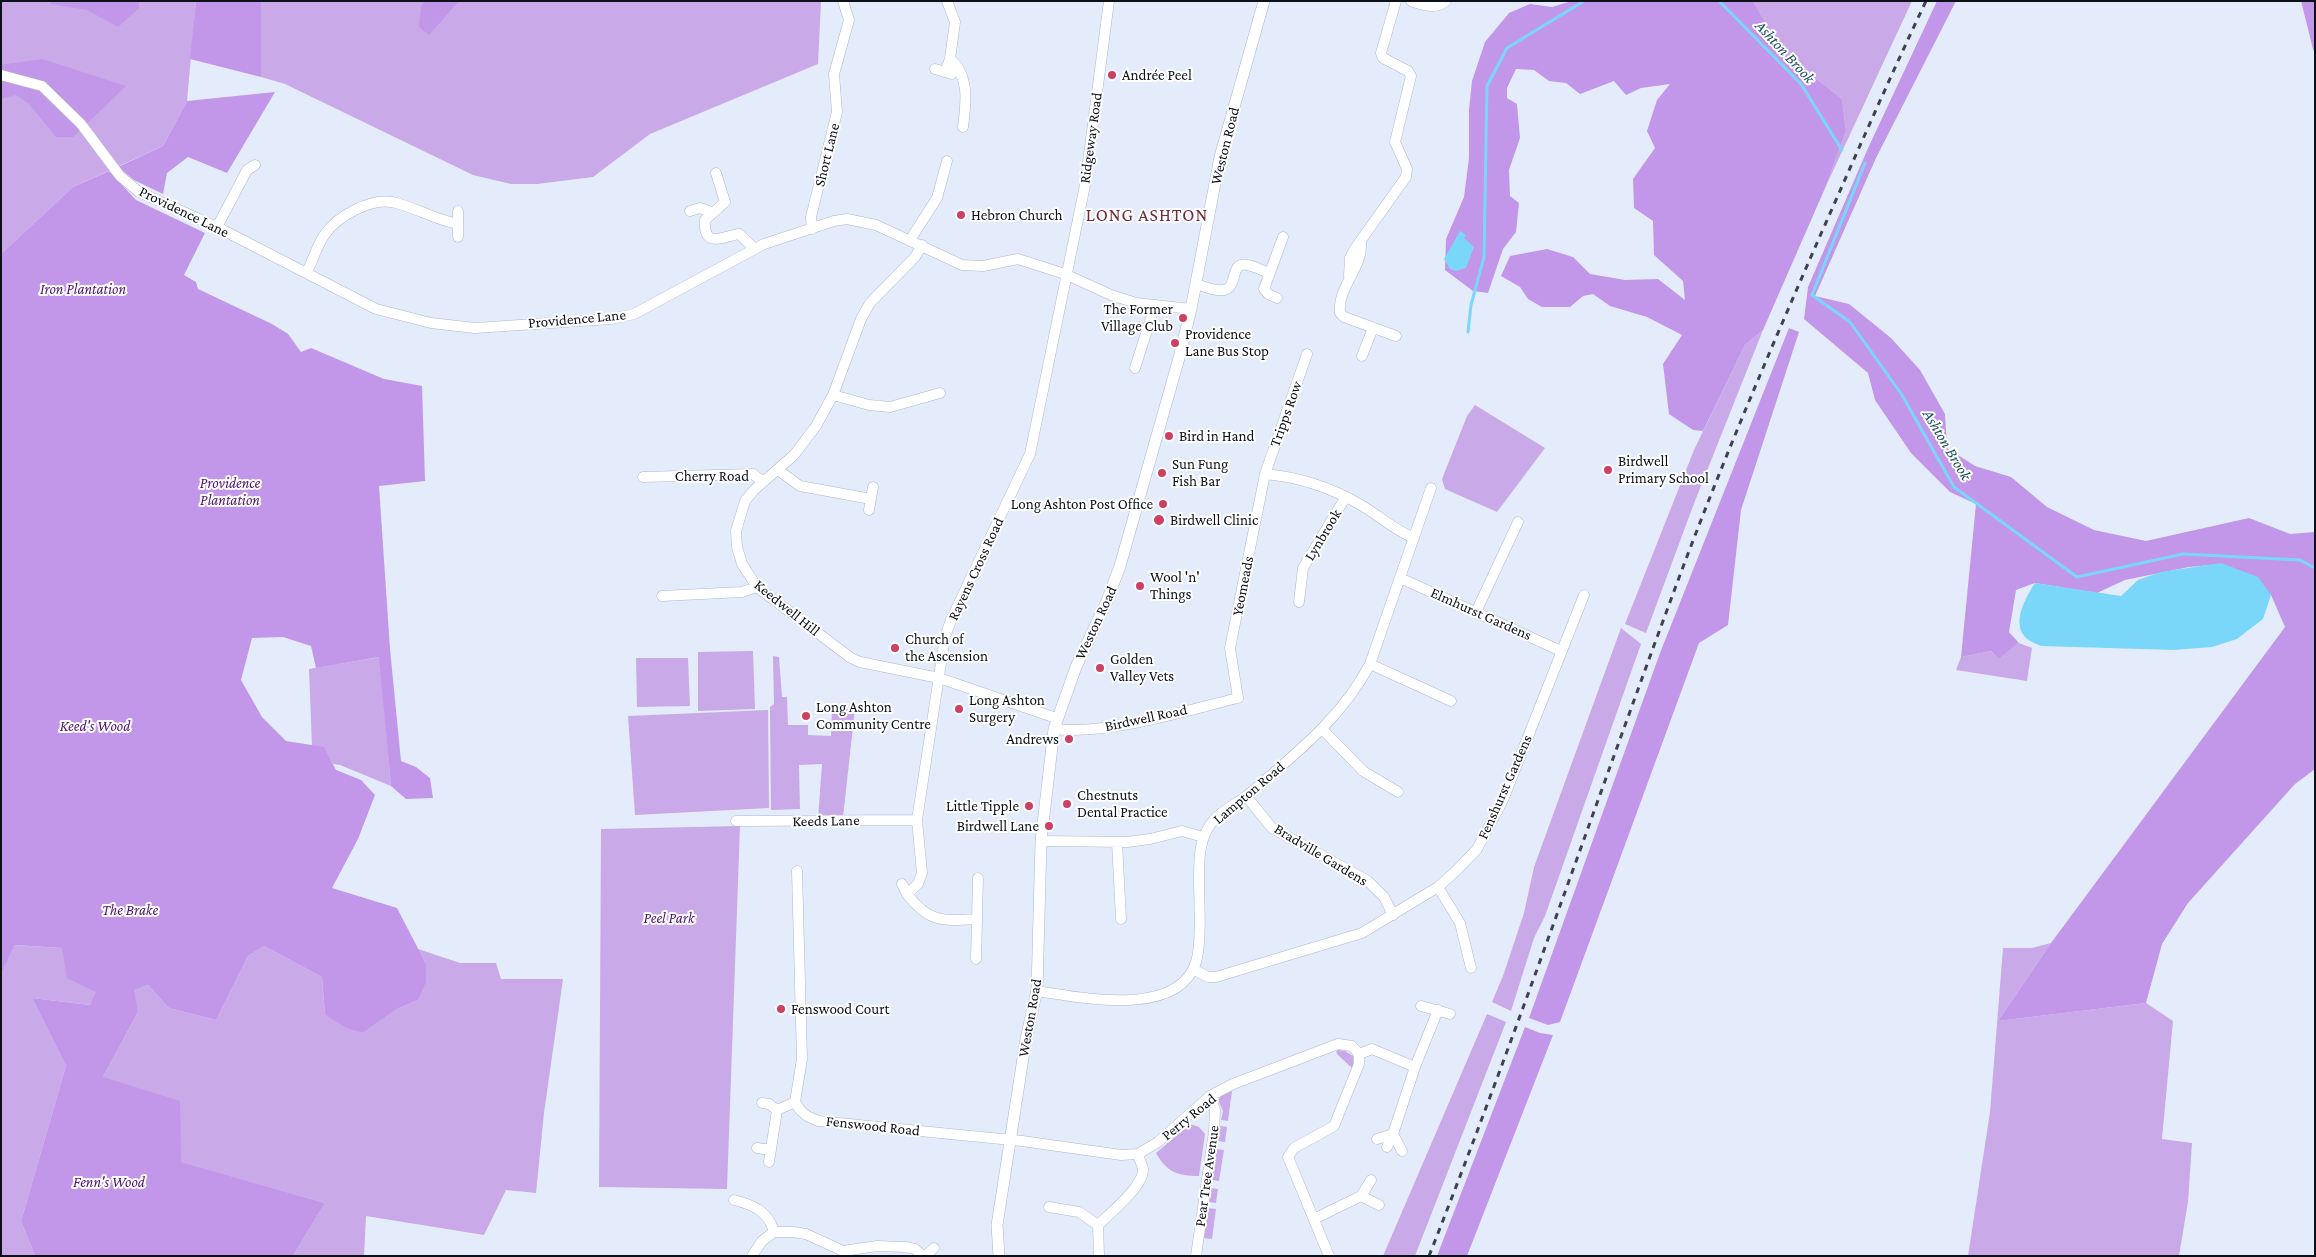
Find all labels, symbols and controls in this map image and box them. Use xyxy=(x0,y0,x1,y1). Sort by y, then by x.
water label: Ashton Brook xyxy=(1751,17,1819,87)
place label: Andrée Peel xyxy=(1122,66,1192,84)
marker: Andrée Peel xyxy=(1106,69,1118,81)
street label: Ridgeway Road xyxy=(1076,91,1106,185)
street label: Weston Road xyxy=(1207,105,1243,187)
street label: Short Lane xyxy=(810,121,844,189)
street label: Providence Lane xyxy=(136,182,232,242)
district label: LONG ASHTON xyxy=(1084,204,1210,226)
place label: Hebron Church xyxy=(971,206,1062,224)
marker: Hebron Church xyxy=(955,209,967,221)
park label: Iron Plantation xyxy=(40,280,126,298)
place label: The Former Village Club xyxy=(1101,300,1173,335)
street label: Providence Lane xyxy=(527,306,627,332)
marker: The Former Village Club xyxy=(1177,312,1189,324)
place label: Providence Lane Bus Stop xyxy=(1185,325,1269,360)
marker: Providence Lane Bus Stop xyxy=(1169,337,1181,349)
street label: Tripps Row xyxy=(1266,379,1306,449)
water label: Ashton Brook xyxy=(1918,406,1976,484)
place label: Bird in Hand xyxy=(1179,427,1254,445)
marker: Bird in Hand xyxy=(1163,430,1175,442)
place label: Birdwell Primary School xyxy=(1618,452,1709,487)
place label: Sun Fung Fish Bar xyxy=(1172,455,1228,490)
marker: Birdwell Primary School xyxy=(1602,464,1614,476)
street label: Cherry Road xyxy=(675,467,749,485)
marker: Sun Fung Fish Bar xyxy=(1156,467,1168,479)
park label: Providence Plantation xyxy=(200,474,260,509)
place label: Long Ashton Post Office xyxy=(1011,495,1153,513)
marker: Long Ashton Post Office xyxy=(1157,498,1169,510)
street label: Lynbrook xyxy=(1301,506,1345,564)
place label: Birdwell Clinic xyxy=(1170,511,1258,529)
marker: Birdwell Clinic xyxy=(1152,513,1166,527)
street label: Rayens Cross Road xyxy=(944,515,1008,623)
street label: Yeomeads xyxy=(1228,555,1258,617)
place label: Wool 'n' Things xyxy=(1150,568,1200,603)
street label: Keedwell Hill xyxy=(751,576,823,640)
marker: Wool 'n' Things xyxy=(1134,580,1146,592)
street label: Weston Road xyxy=(1071,583,1121,663)
street label: Elmhurst Gardens xyxy=(1428,584,1534,644)
place label: Church of the Ascension xyxy=(905,630,988,665)
marker: Church of the Ascension xyxy=(889,642,901,654)
place label: Golden Valley Vets xyxy=(1110,650,1174,685)
marker: Golden Valley Vets xyxy=(1094,662,1106,674)
place label: Long Ashton Surgery xyxy=(969,691,1045,726)
place label: Long Ashton Community Centre xyxy=(816,698,931,733)
street label: Birdwell Road xyxy=(1103,701,1189,735)
marker: Long Ashton Surgery xyxy=(953,703,965,715)
marker: Long Ashton Community Centre xyxy=(800,710,812,722)
park label: Keed's Wood xyxy=(60,717,130,735)
place label: Andrews xyxy=(1006,730,1059,748)
street label: Fenshurst Gardens xyxy=(1474,732,1536,842)
marker: Andrews xyxy=(1063,733,1075,745)
street label: Lampton Road xyxy=(1210,758,1288,828)
place label: Chestnuts Dental Practice xyxy=(1077,786,1168,821)
place label: Little Tipple xyxy=(946,797,1019,815)
marker: Chestnuts Dental Practice xyxy=(1061,798,1073,810)
marker: Little Tipple xyxy=(1023,800,1035,812)
street label: Keeds Lane xyxy=(792,811,860,831)
place label: Birdwell Lane xyxy=(957,817,1039,835)
marker: Birdwell Lane xyxy=(1043,820,1055,832)
street label: Bradville Gardens xyxy=(1271,820,1371,890)
park label: The Brake xyxy=(102,901,158,919)
park label: Peel Park xyxy=(643,909,695,927)
street label: Weston Road xyxy=(1014,977,1046,1059)
place label: Fenswood Court xyxy=(791,1000,889,1018)
marker: Fenswood Court xyxy=(775,1003,787,1015)
street label: Perry Road xyxy=(1158,1090,1220,1144)
street label: Fenswood Road xyxy=(825,1112,921,1140)
street label: Pear Tree Avenue xyxy=(1191,1124,1223,1228)
park label: Fenn's Wood xyxy=(73,1173,145,1191)

